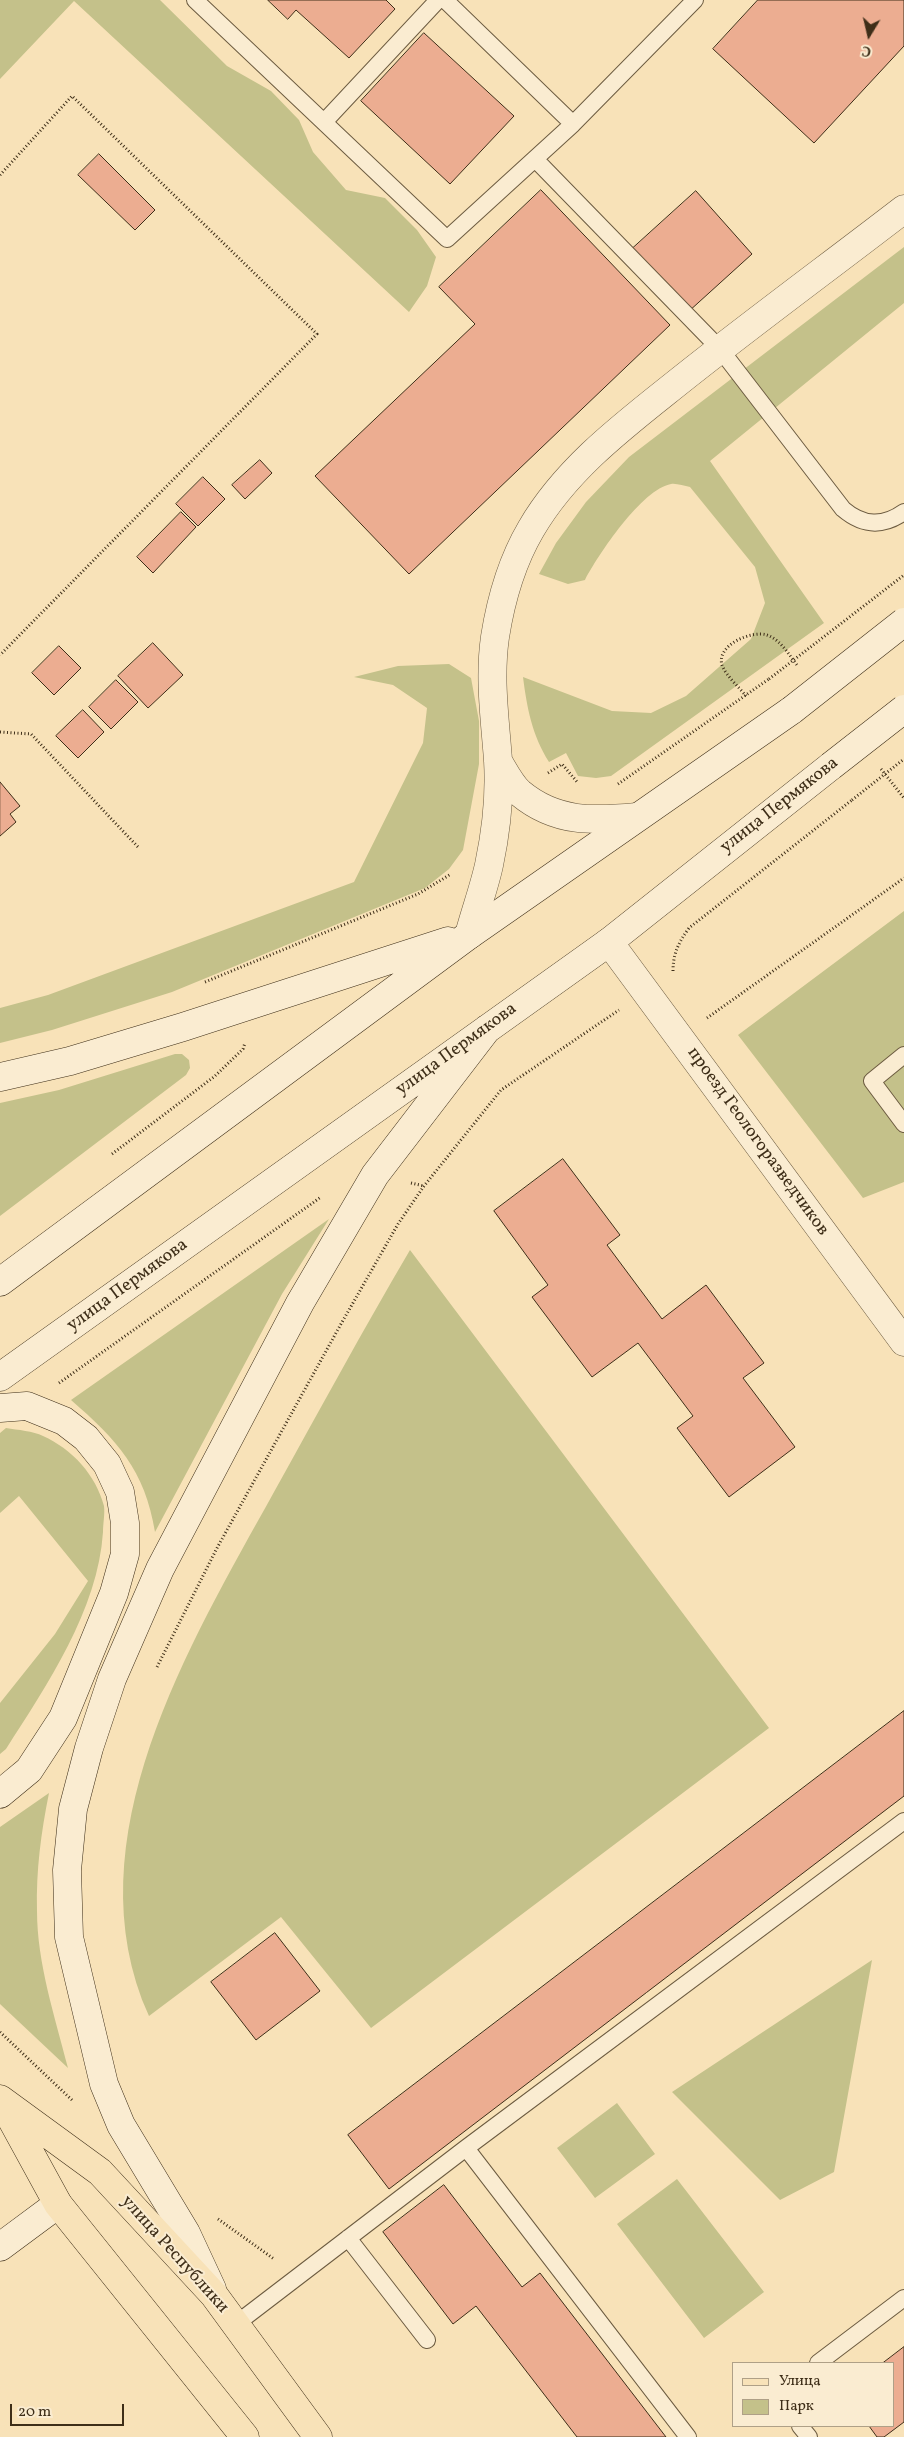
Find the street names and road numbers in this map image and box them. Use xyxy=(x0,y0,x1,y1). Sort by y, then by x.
street label: улица Пермякова xyxy=(716,753,844,859)
street label: улица Пермякова xyxy=(392,999,522,1101)
street label: проезд Геологоразведчиков xyxy=(681,1044,833,1240)
street label: улица Пермякова xyxy=(63,1235,193,1337)
street label: улица Республики xyxy=(115,2192,233,2318)

